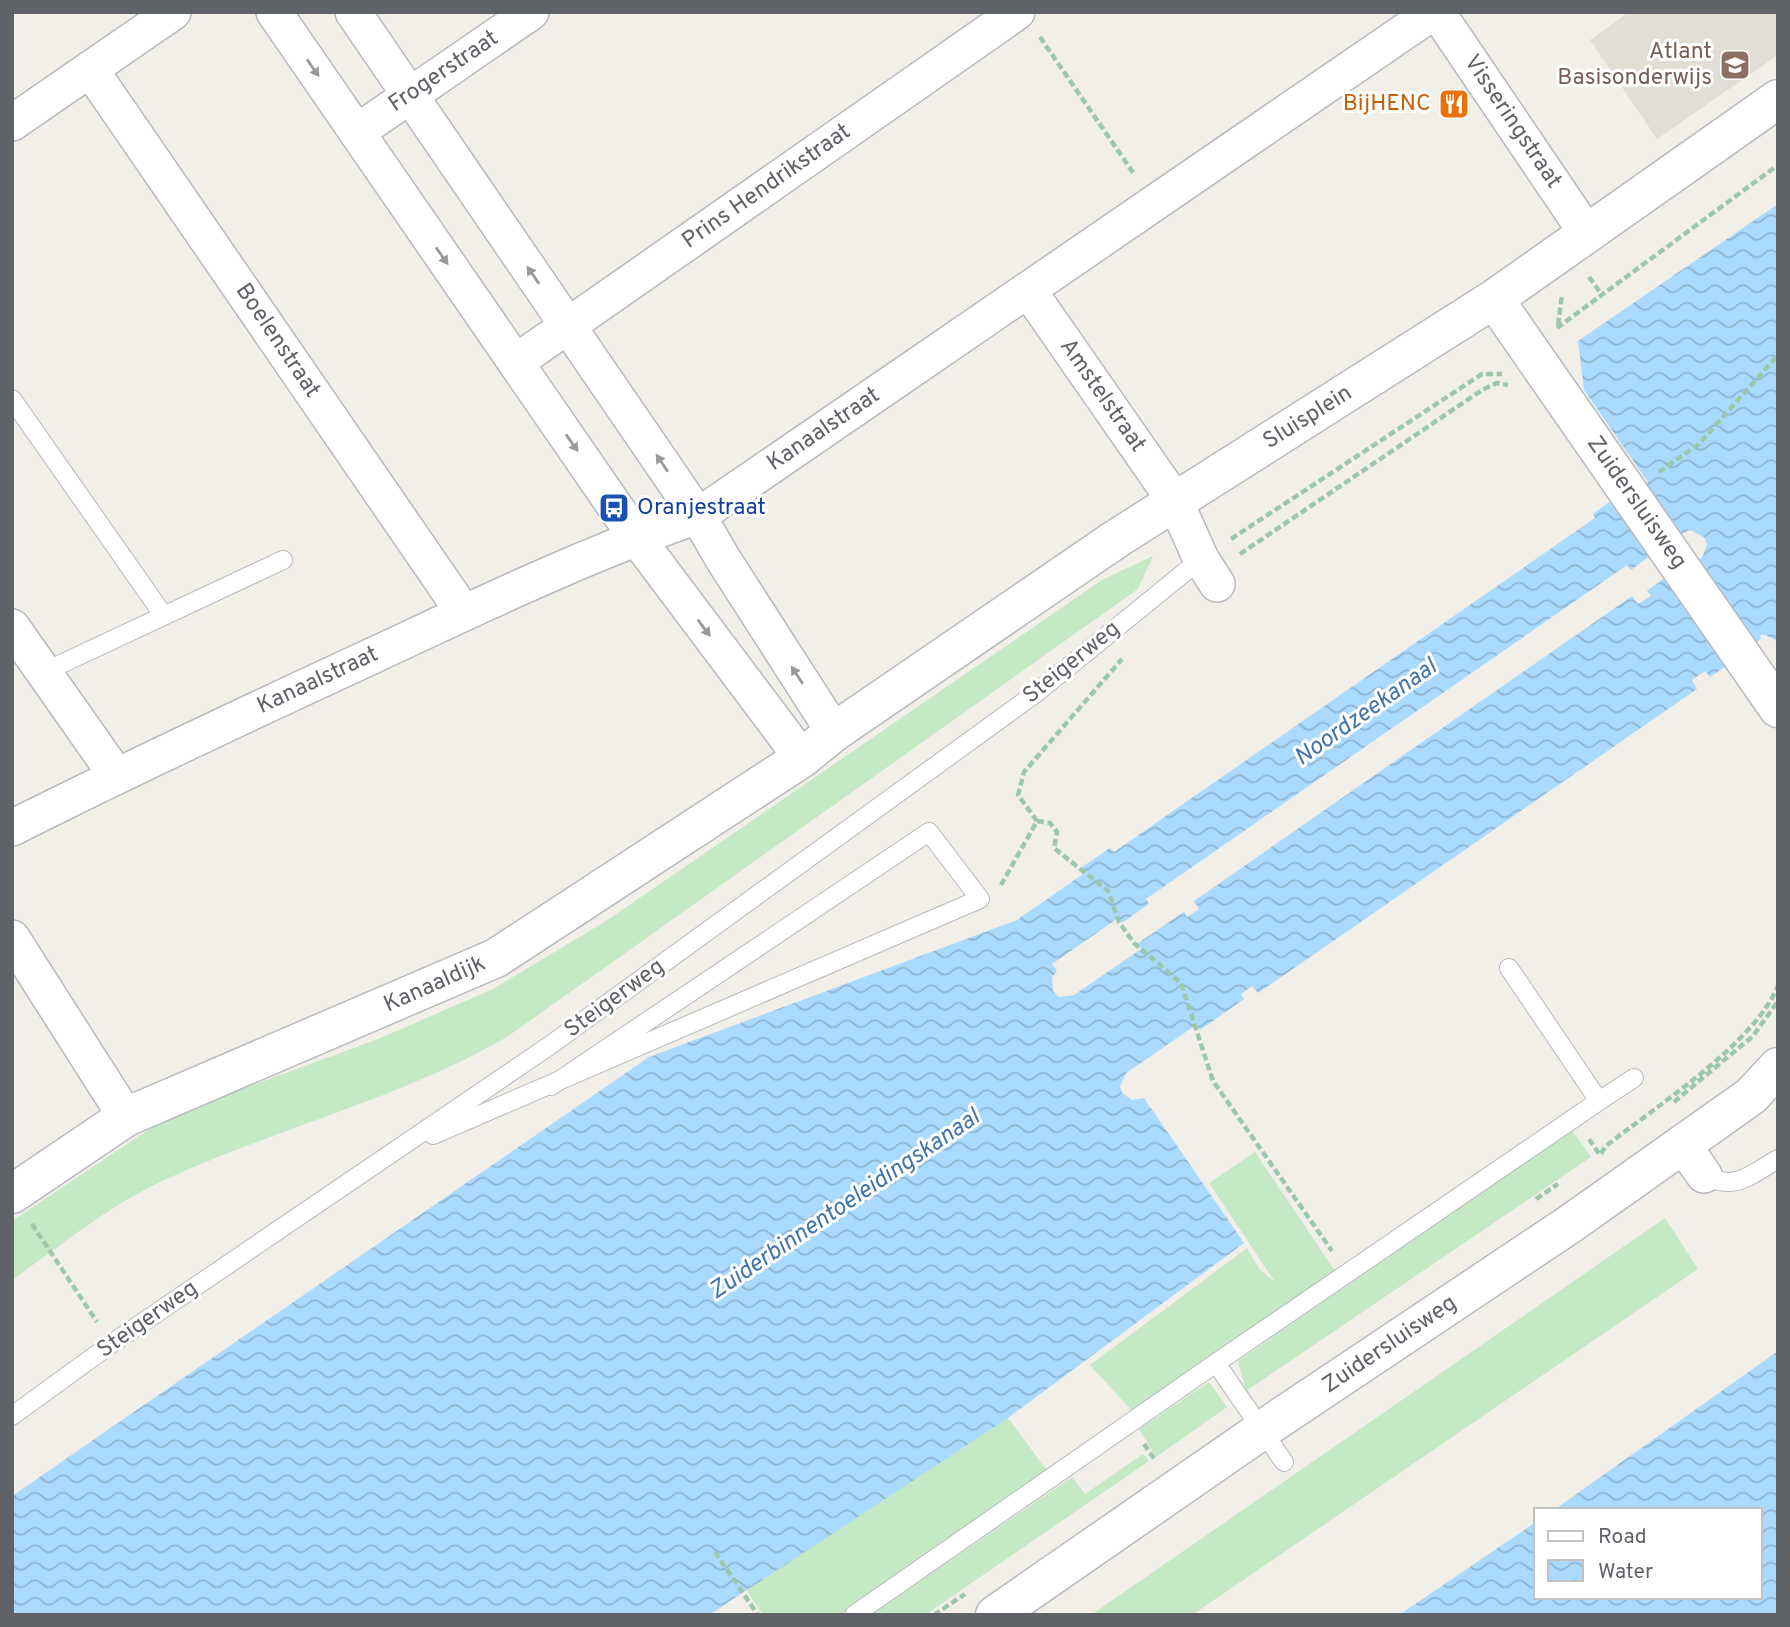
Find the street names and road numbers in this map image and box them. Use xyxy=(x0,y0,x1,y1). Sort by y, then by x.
street label: Frogerstraat xyxy=(383,25,505,119)
street label: Visseringstraat xyxy=(1457,50,1567,194)
street label: Prins Hendrikstraat xyxy=(677,118,857,256)
street label: Boelenstraat xyxy=(228,278,326,404)
street label: Amstelstraat xyxy=(1052,334,1152,458)
street label: Sluisplein xyxy=(1258,379,1358,457)
street label: Kanaalstraat xyxy=(762,382,886,478)
street label: Zuidersluisweg xyxy=(1579,431,1693,575)
street label: Steigerweg xyxy=(1018,615,1126,711)
street label: Kanaalstraat xyxy=(253,640,383,722)
street label: Kanaaldijk xyxy=(380,950,490,1020)
street label: Steigerweg xyxy=(559,953,671,1045)
street label: Steigerweg xyxy=(92,1275,204,1365)
street label: Zuidersluisweg xyxy=(1317,1289,1463,1401)

